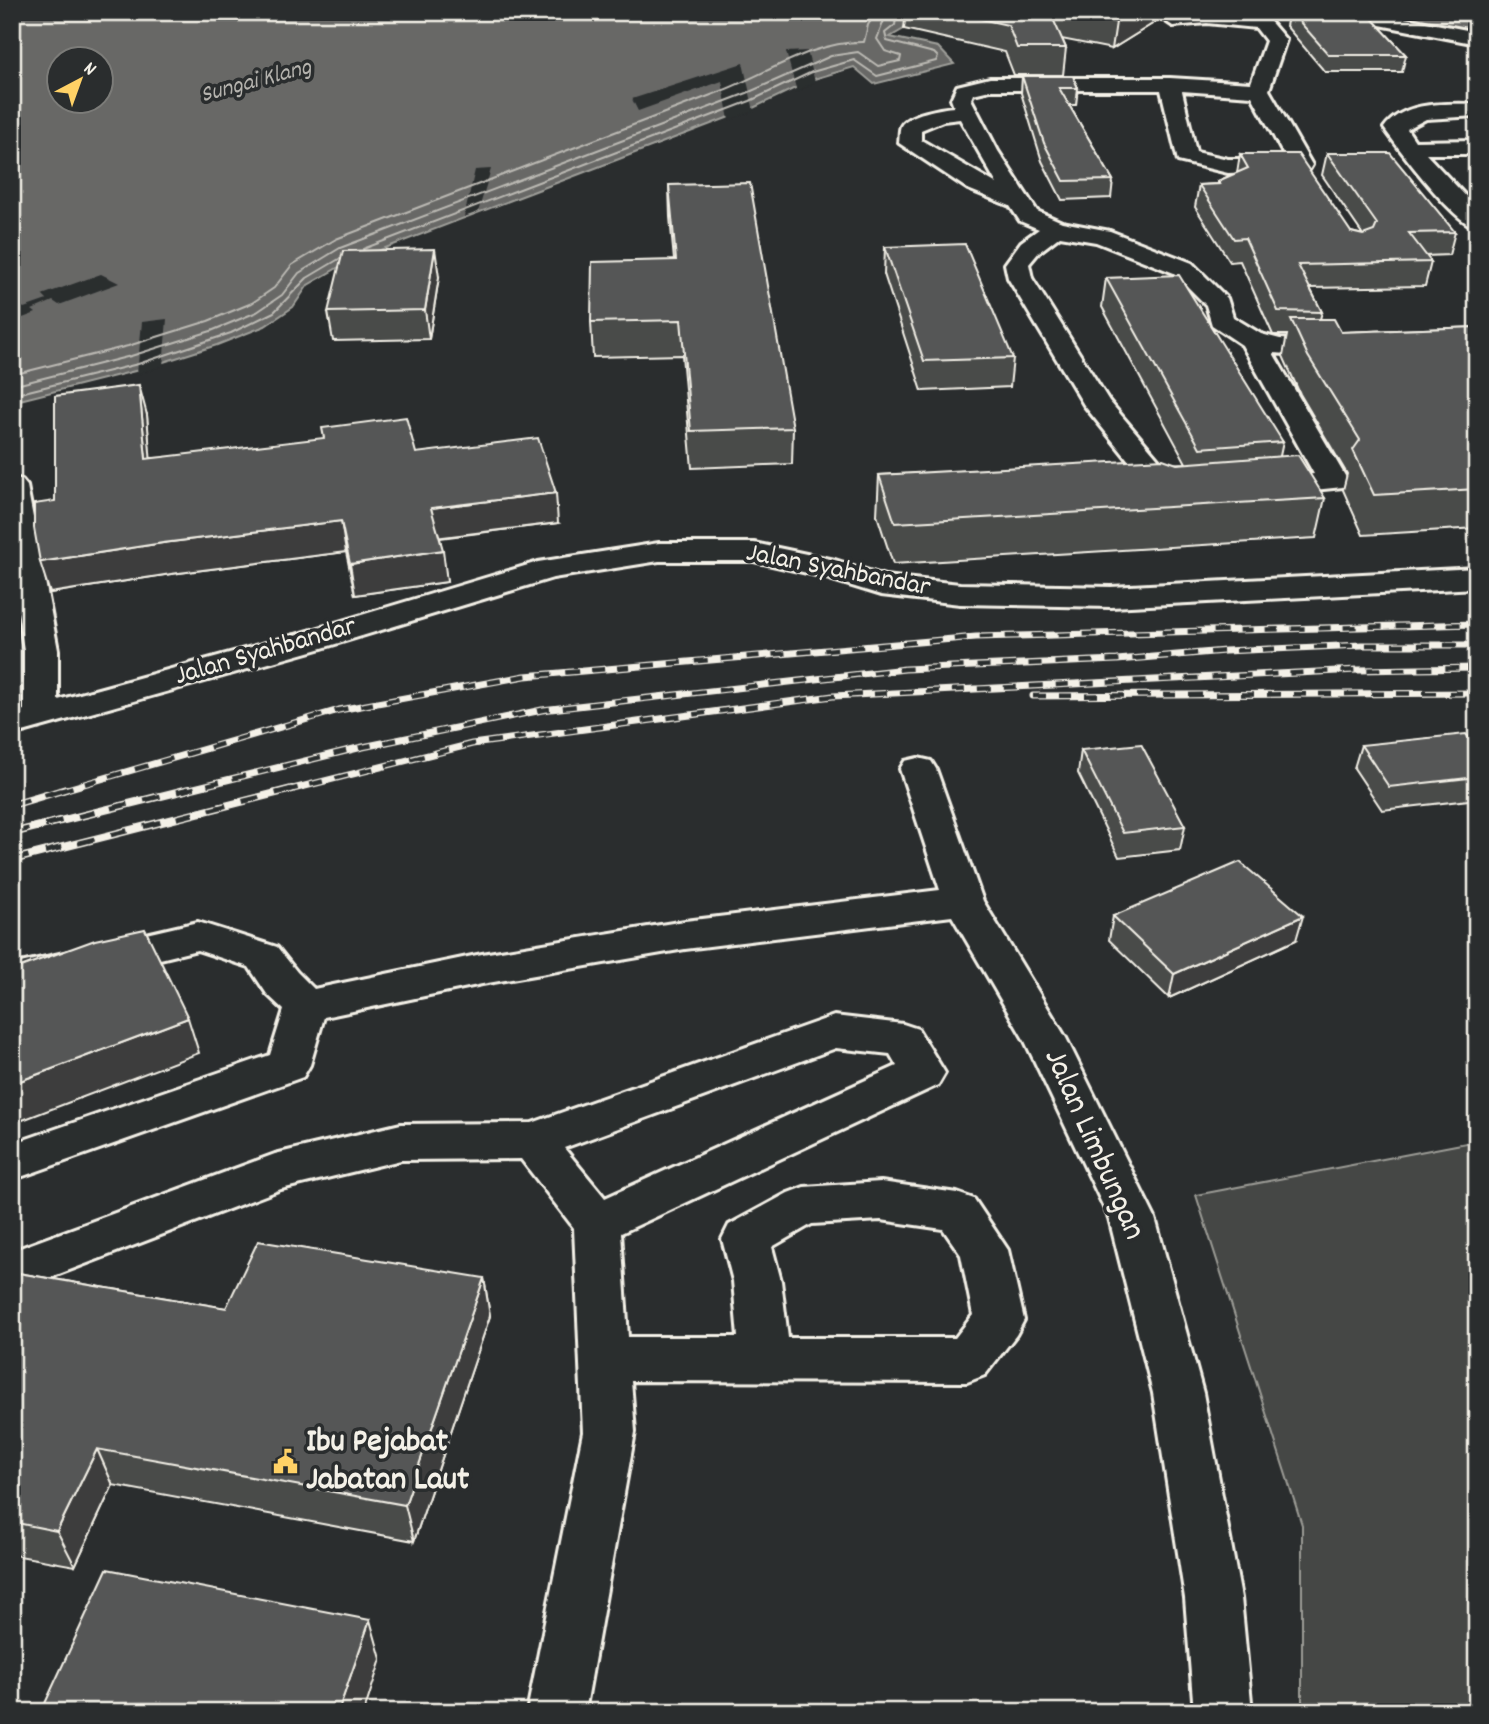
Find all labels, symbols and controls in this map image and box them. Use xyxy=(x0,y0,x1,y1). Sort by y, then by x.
north arrow xyxy=(46,46,116,116)
water label: Sungai Klang xyxy=(197,51,317,113)
text: N xyxy=(76,57,101,83)
street label: Jalan Syahbandar xyxy=(742,535,934,610)
street label: Jalan Syahbandar xyxy=(171,608,362,698)
street label: Jalan Limbungan xyxy=(1030,1042,1156,1248)
place label: Ibu Pejabat Jabatan Laut xyxy=(306,1420,470,1505)
public building icon: Ibu Pejabat Jabatan Laut xyxy=(272,1448,300,1476)

